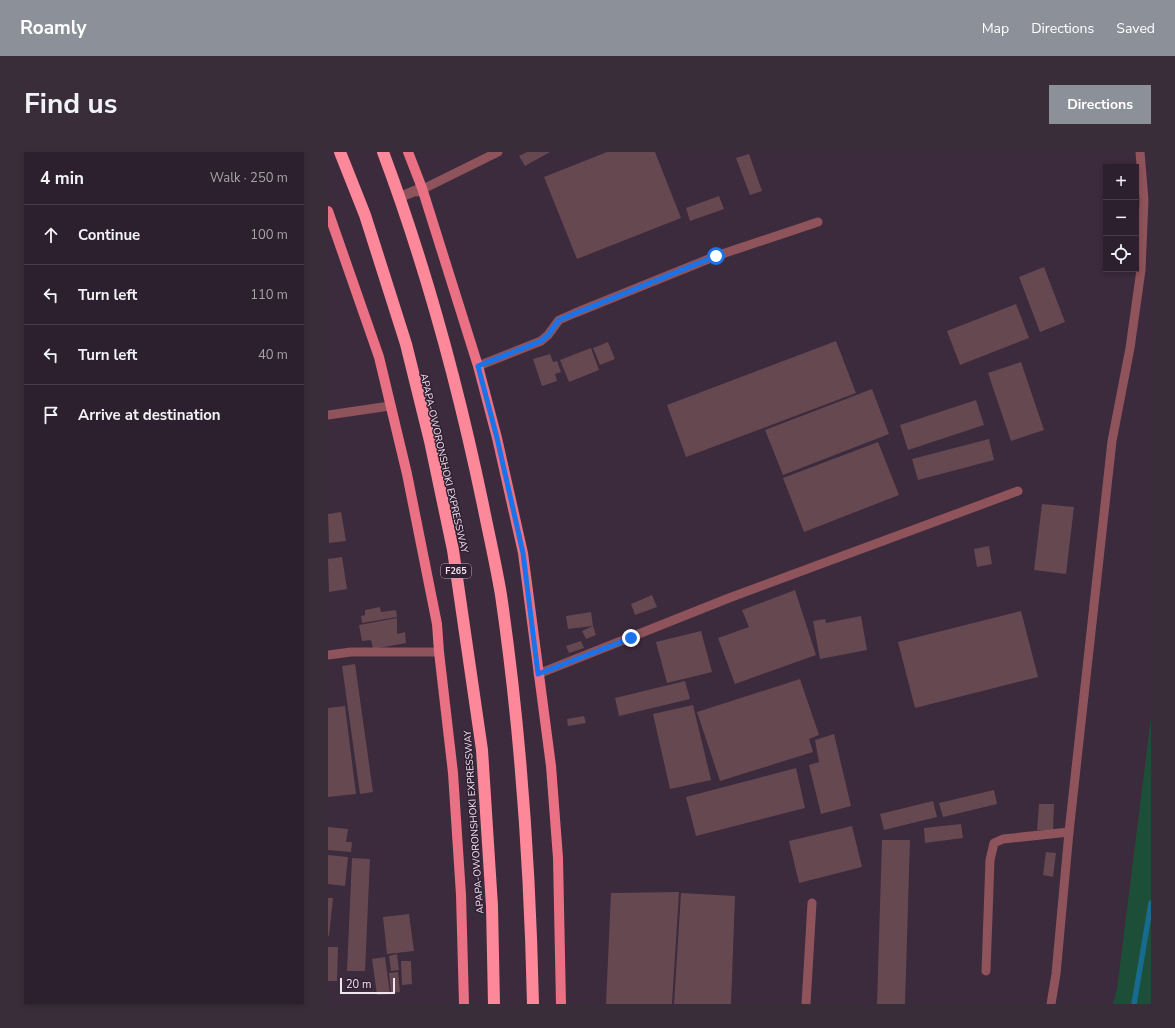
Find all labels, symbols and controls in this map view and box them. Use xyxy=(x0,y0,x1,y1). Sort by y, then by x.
text: Roamly xyxy=(20,15,87,41)
text: Map xyxy=(982,19,1009,38)
text: Directions xyxy=(1031,19,1094,38)
text: Saved xyxy=(1116,19,1155,38)
text: Find us xyxy=(24,85,118,123)
button: Directions xyxy=(1049,85,1151,124)
map controls xyxy=(1103,164,1139,272)
button: + xyxy=(1103,164,1139,200)
text: 4 min xyxy=(40,167,84,190)
text: Walk · 250 m xyxy=(210,169,288,187)
button: − xyxy=(1103,200,1139,236)
icon: ahead xyxy=(40,224,62,246)
text: Continue xyxy=(78,225,140,245)
text: 100 m xyxy=(250,226,288,244)
button: locate xyxy=(1103,236,1139,272)
route start xyxy=(707,247,725,265)
icon: left xyxy=(40,284,62,306)
text: Turn left xyxy=(78,285,137,305)
text: 110 m xyxy=(250,286,288,304)
icon: left xyxy=(40,344,62,366)
text: Turn left xyxy=(78,345,137,365)
text: 40 m xyxy=(258,346,288,364)
street label: APAPA-OWORONSHOKI EXPRESSWAY xyxy=(417,372,472,555)
icon: arrive xyxy=(40,404,62,426)
text: Arrive at destination xyxy=(78,405,221,425)
road number: F265 xyxy=(441,564,471,578)
route end xyxy=(622,629,640,647)
street label: APAPA-OWORONSHOKI EXPRESSWAY xyxy=(461,729,487,914)
scale bar xyxy=(340,976,395,995)
text: 20 m xyxy=(346,977,371,992)

